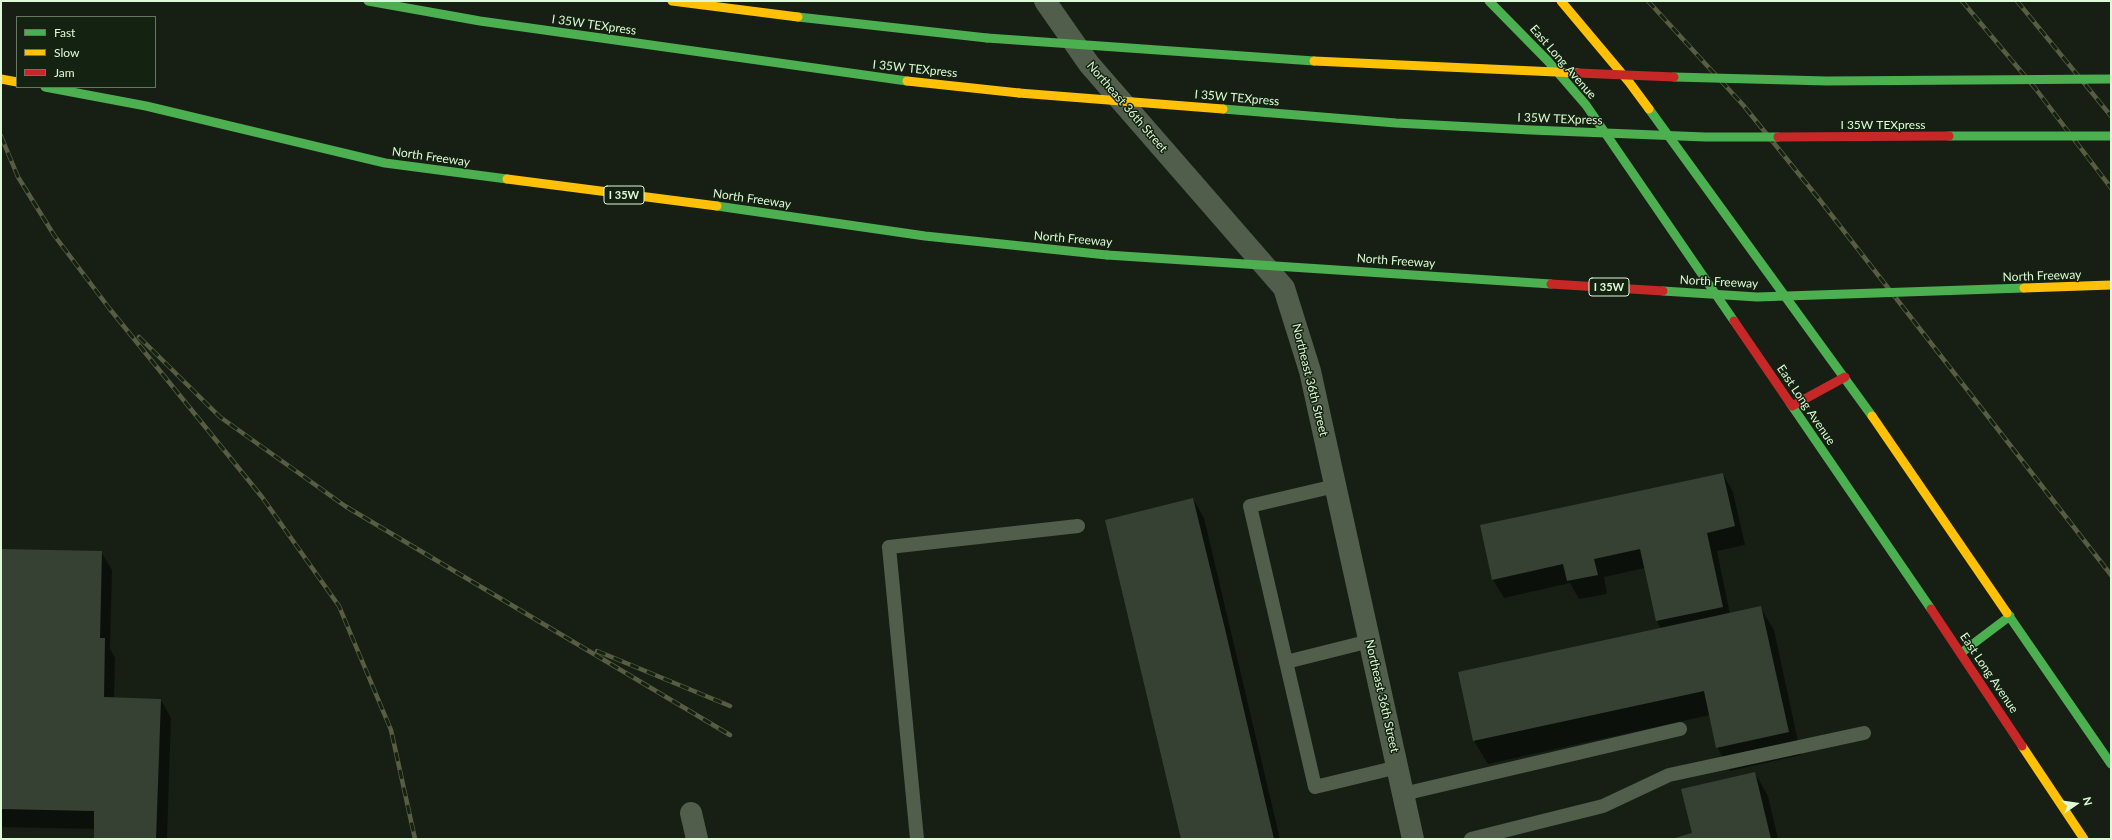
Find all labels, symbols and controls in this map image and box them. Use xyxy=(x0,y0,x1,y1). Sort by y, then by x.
street label: I 35W TEXpress xyxy=(551,12,637,38)
legend xyxy=(16,16,156,88)
street label: East Long Avenue xyxy=(1527,22,1599,102)
text: Fast xyxy=(54,25,75,40)
text: Slow xyxy=(54,45,79,60)
street label: I 35W TEXpress xyxy=(872,57,958,81)
street label: Northeast 36th Street xyxy=(1084,59,1170,155)
text: Jam xyxy=(54,65,75,80)
street label: I 35W TEXpress xyxy=(1194,87,1280,109)
street label: I 35W TEXpress xyxy=(1517,110,1603,128)
street label: I 35W TEXpress xyxy=(1840,118,1926,132)
street label: North Freeway xyxy=(391,144,471,170)
road number: I 35W xyxy=(604,186,644,204)
street label: North Freeway xyxy=(712,186,792,212)
street label: North Freeway xyxy=(1033,228,1113,250)
street label: North Freeway xyxy=(1356,251,1436,271)
street label: North Freeway xyxy=(2002,267,2082,285)
street label: North Freeway xyxy=(1679,273,1759,291)
road number: I 35W xyxy=(1589,278,1629,296)
street label: Northeast 36th Street xyxy=(1289,322,1331,438)
street label: East Long Avenue xyxy=(1774,362,1838,448)
street label: East Long Avenue xyxy=(1957,630,2021,716)
street label: Northeast 36th Street xyxy=(1362,638,1402,754)
north arrow xyxy=(2056,784,2096,824)
text: N xyxy=(2081,796,2095,807)

